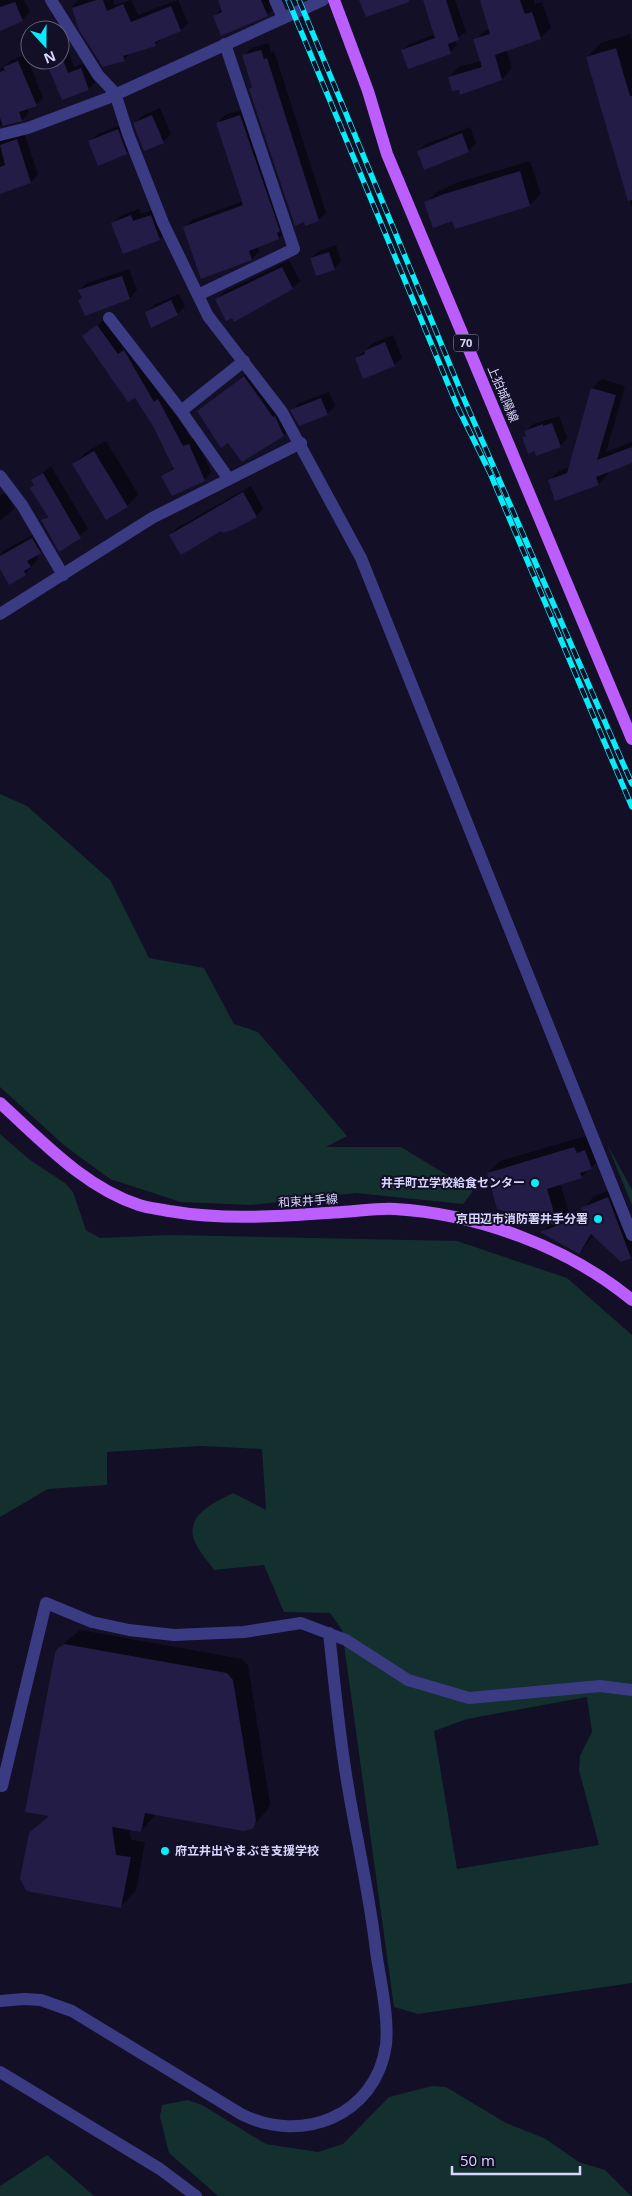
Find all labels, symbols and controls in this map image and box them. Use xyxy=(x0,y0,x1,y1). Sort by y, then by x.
north arrow xyxy=(20,20,70,70)
text: N xyxy=(41,47,59,69)
road number: 70 xyxy=(454,334,478,352)
street label: 上狛城陽線 xyxy=(484,363,523,425)
place label: 井手町立学校給食センター xyxy=(381,1174,525,1191)
marker: 井手町立学校給食センター xyxy=(529,1177,541,1189)
street label: 和束井手線 xyxy=(277,1190,338,1211)
place label: 京田辺市消防署井手分署 xyxy=(456,1210,588,1227)
marker: 京田辺市消防署井手分署 xyxy=(592,1213,604,1225)
place label: 府立井出やまぶき支援学校 xyxy=(175,1842,319,1859)
marker: 府立井出やまぶき支援学校 xyxy=(159,1845,171,1857)
scale bar xyxy=(452,2144,580,2176)
text: 50 m xyxy=(460,2150,495,2170)

